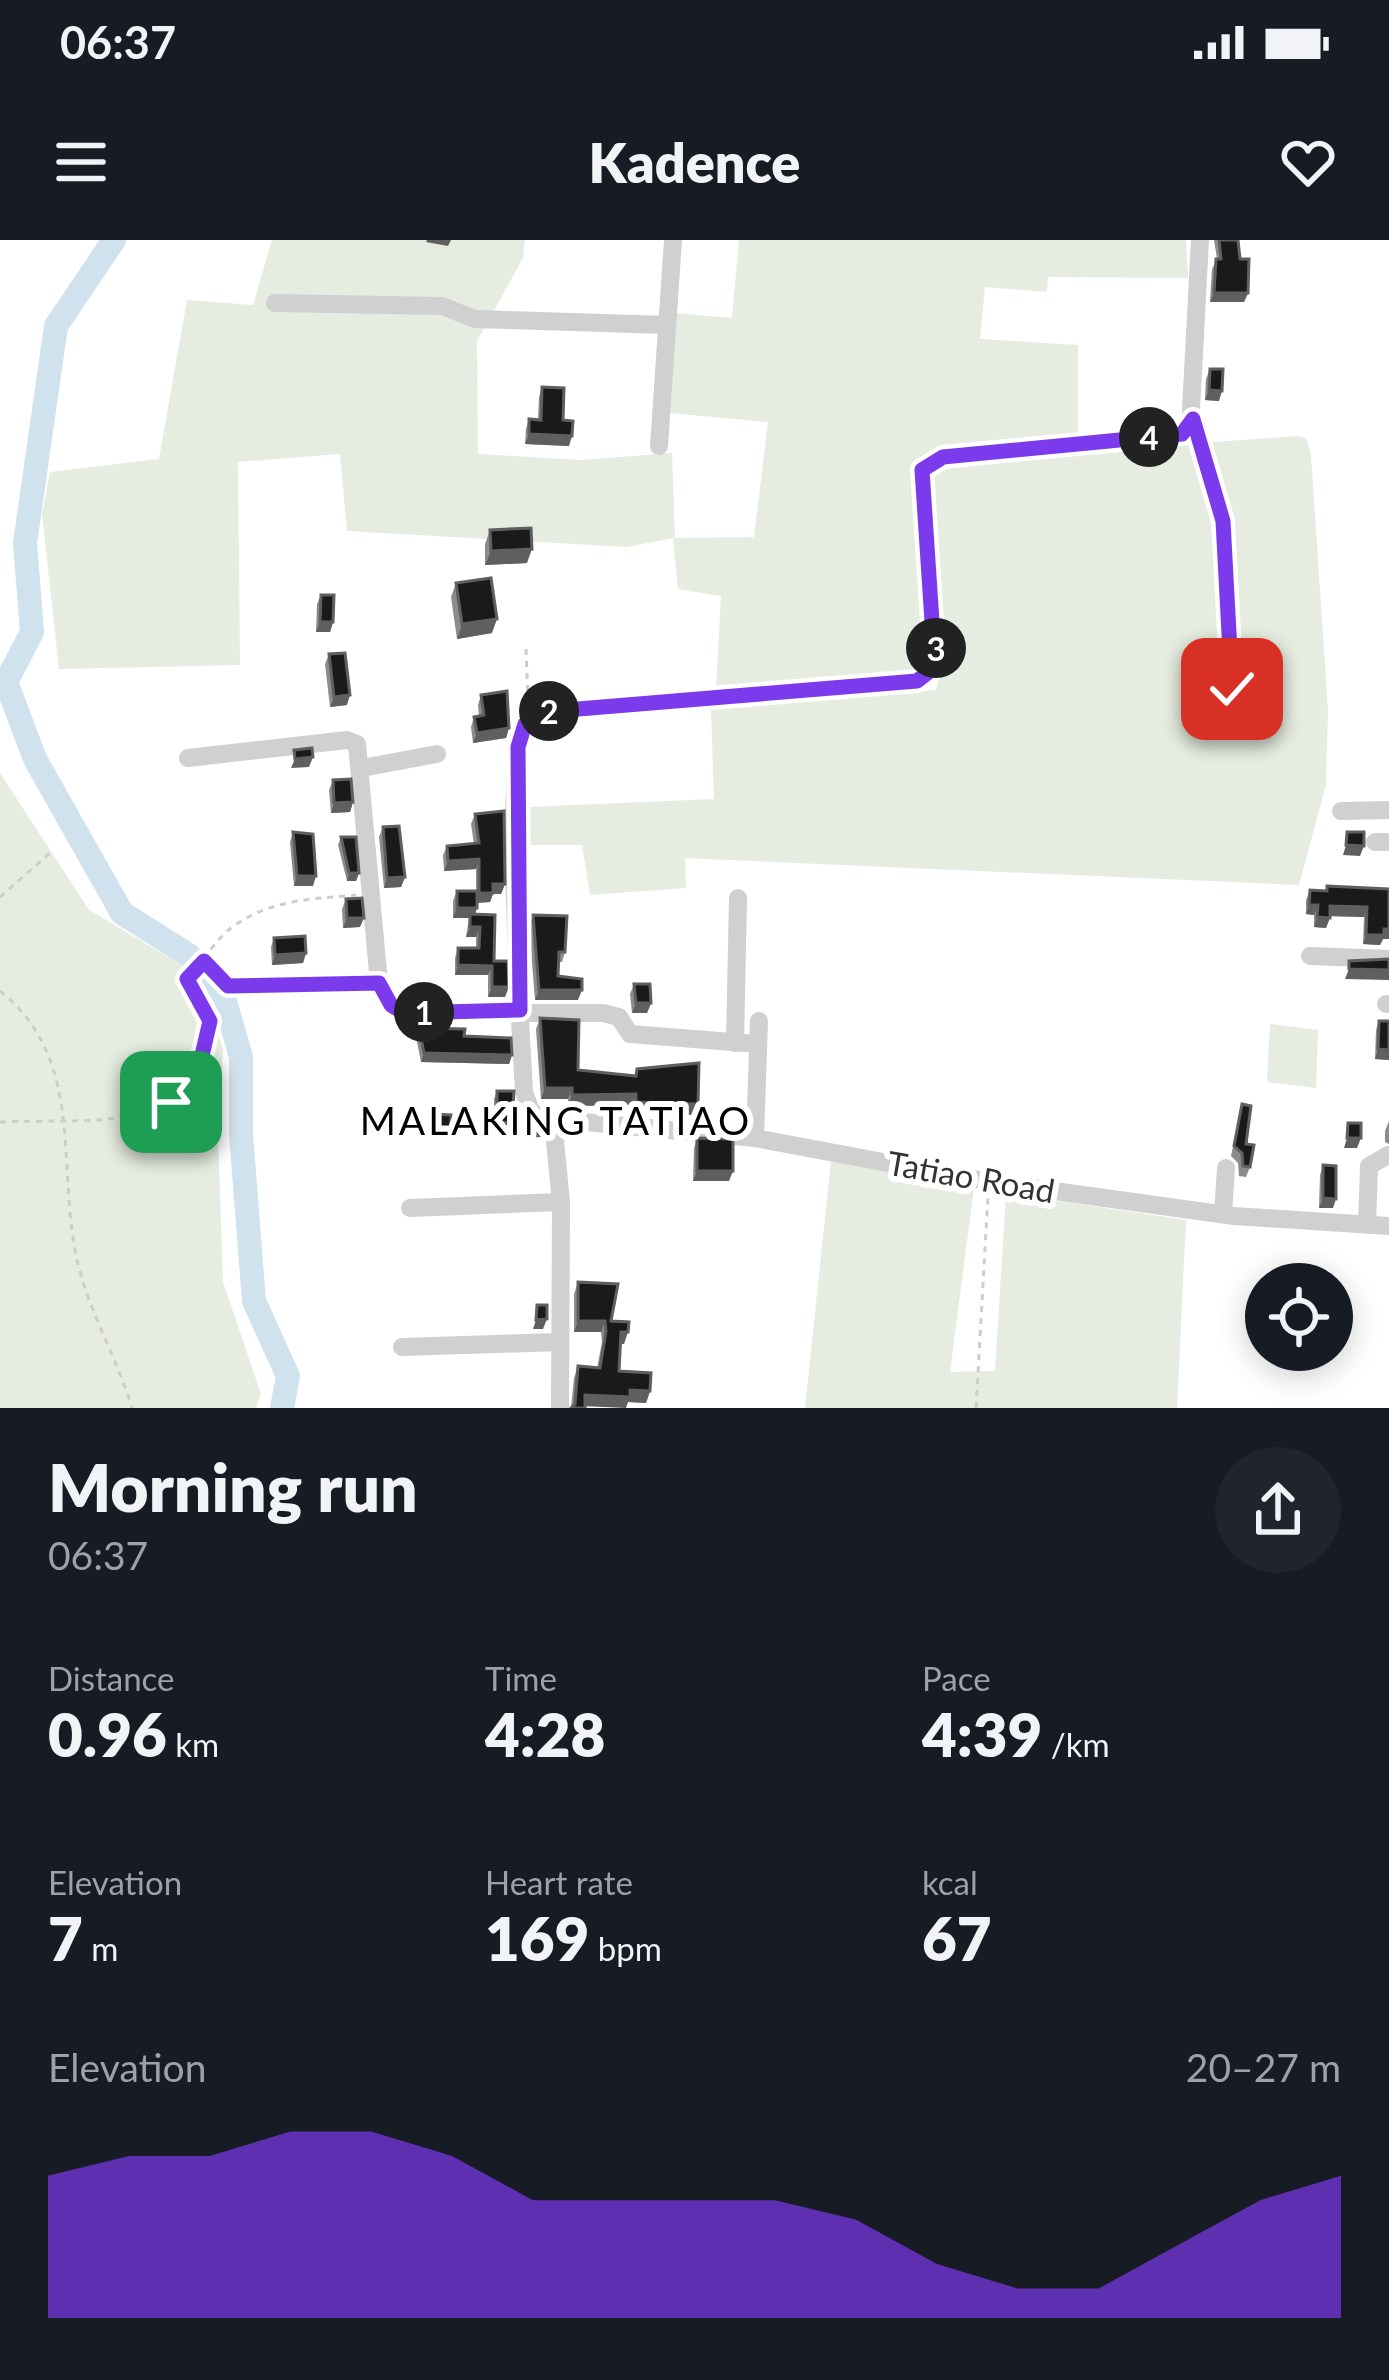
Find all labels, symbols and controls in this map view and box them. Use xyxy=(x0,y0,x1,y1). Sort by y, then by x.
text: 06:37 xyxy=(60,15,176,69)
icon: menu xyxy=(48,129,114,195)
icon: heart xyxy=(1275,129,1341,195)
text: Kadence xyxy=(589,130,800,195)
pin: 4 xyxy=(1119,407,1179,467)
text: 4 xyxy=(1139,417,1159,457)
pin: 3 xyxy=(906,618,966,678)
text: 3 xyxy=(926,628,946,668)
pin xyxy=(1181,638,1283,740)
icon: check xyxy=(1199,656,1265,722)
pin: 2 xyxy=(519,681,579,741)
text: 2 xyxy=(539,691,559,731)
pin: 1 xyxy=(394,982,454,1042)
text: 1 xyxy=(414,992,434,1032)
pin xyxy=(120,1051,222,1153)
icon: arrive xyxy=(138,1069,204,1135)
district label: MALAKING TATIAO xyxy=(360,1097,752,1143)
street label: Tatiao Road xyxy=(884,1142,1058,1210)
map controls xyxy=(1245,1263,1353,1371)
button: locate xyxy=(1245,1263,1353,1371)
text: Morning run xyxy=(48,1447,418,1526)
button: share xyxy=(1215,1447,1341,1573)
text: 06:37 xyxy=(48,1532,148,1578)
text: Distance xyxy=(48,1658,175,1698)
text: Time xyxy=(485,1658,557,1698)
text: Pace xyxy=(922,1658,991,1698)
text: 0.96 xyxy=(48,1698,167,1770)
text: 4:28 xyxy=(485,1698,605,1770)
text: 4:39 xyxy=(922,1698,1042,1770)
text: km xyxy=(167,1724,219,1764)
text: /km xyxy=(1042,1724,1110,1764)
text: Elevation xyxy=(48,1862,182,1902)
text: Heart rate xyxy=(485,1862,633,1902)
text: kcal xyxy=(922,1862,978,1902)
text: 7 xyxy=(48,1902,83,1974)
text: 169 xyxy=(485,1902,589,1974)
text: 67 xyxy=(922,1902,992,1974)
text: m xyxy=(83,1928,118,1968)
text: bpm xyxy=(589,1928,662,1968)
text: Elevation xyxy=(48,2044,206,2090)
text: 20–27 m xyxy=(1186,2044,1341,2090)

